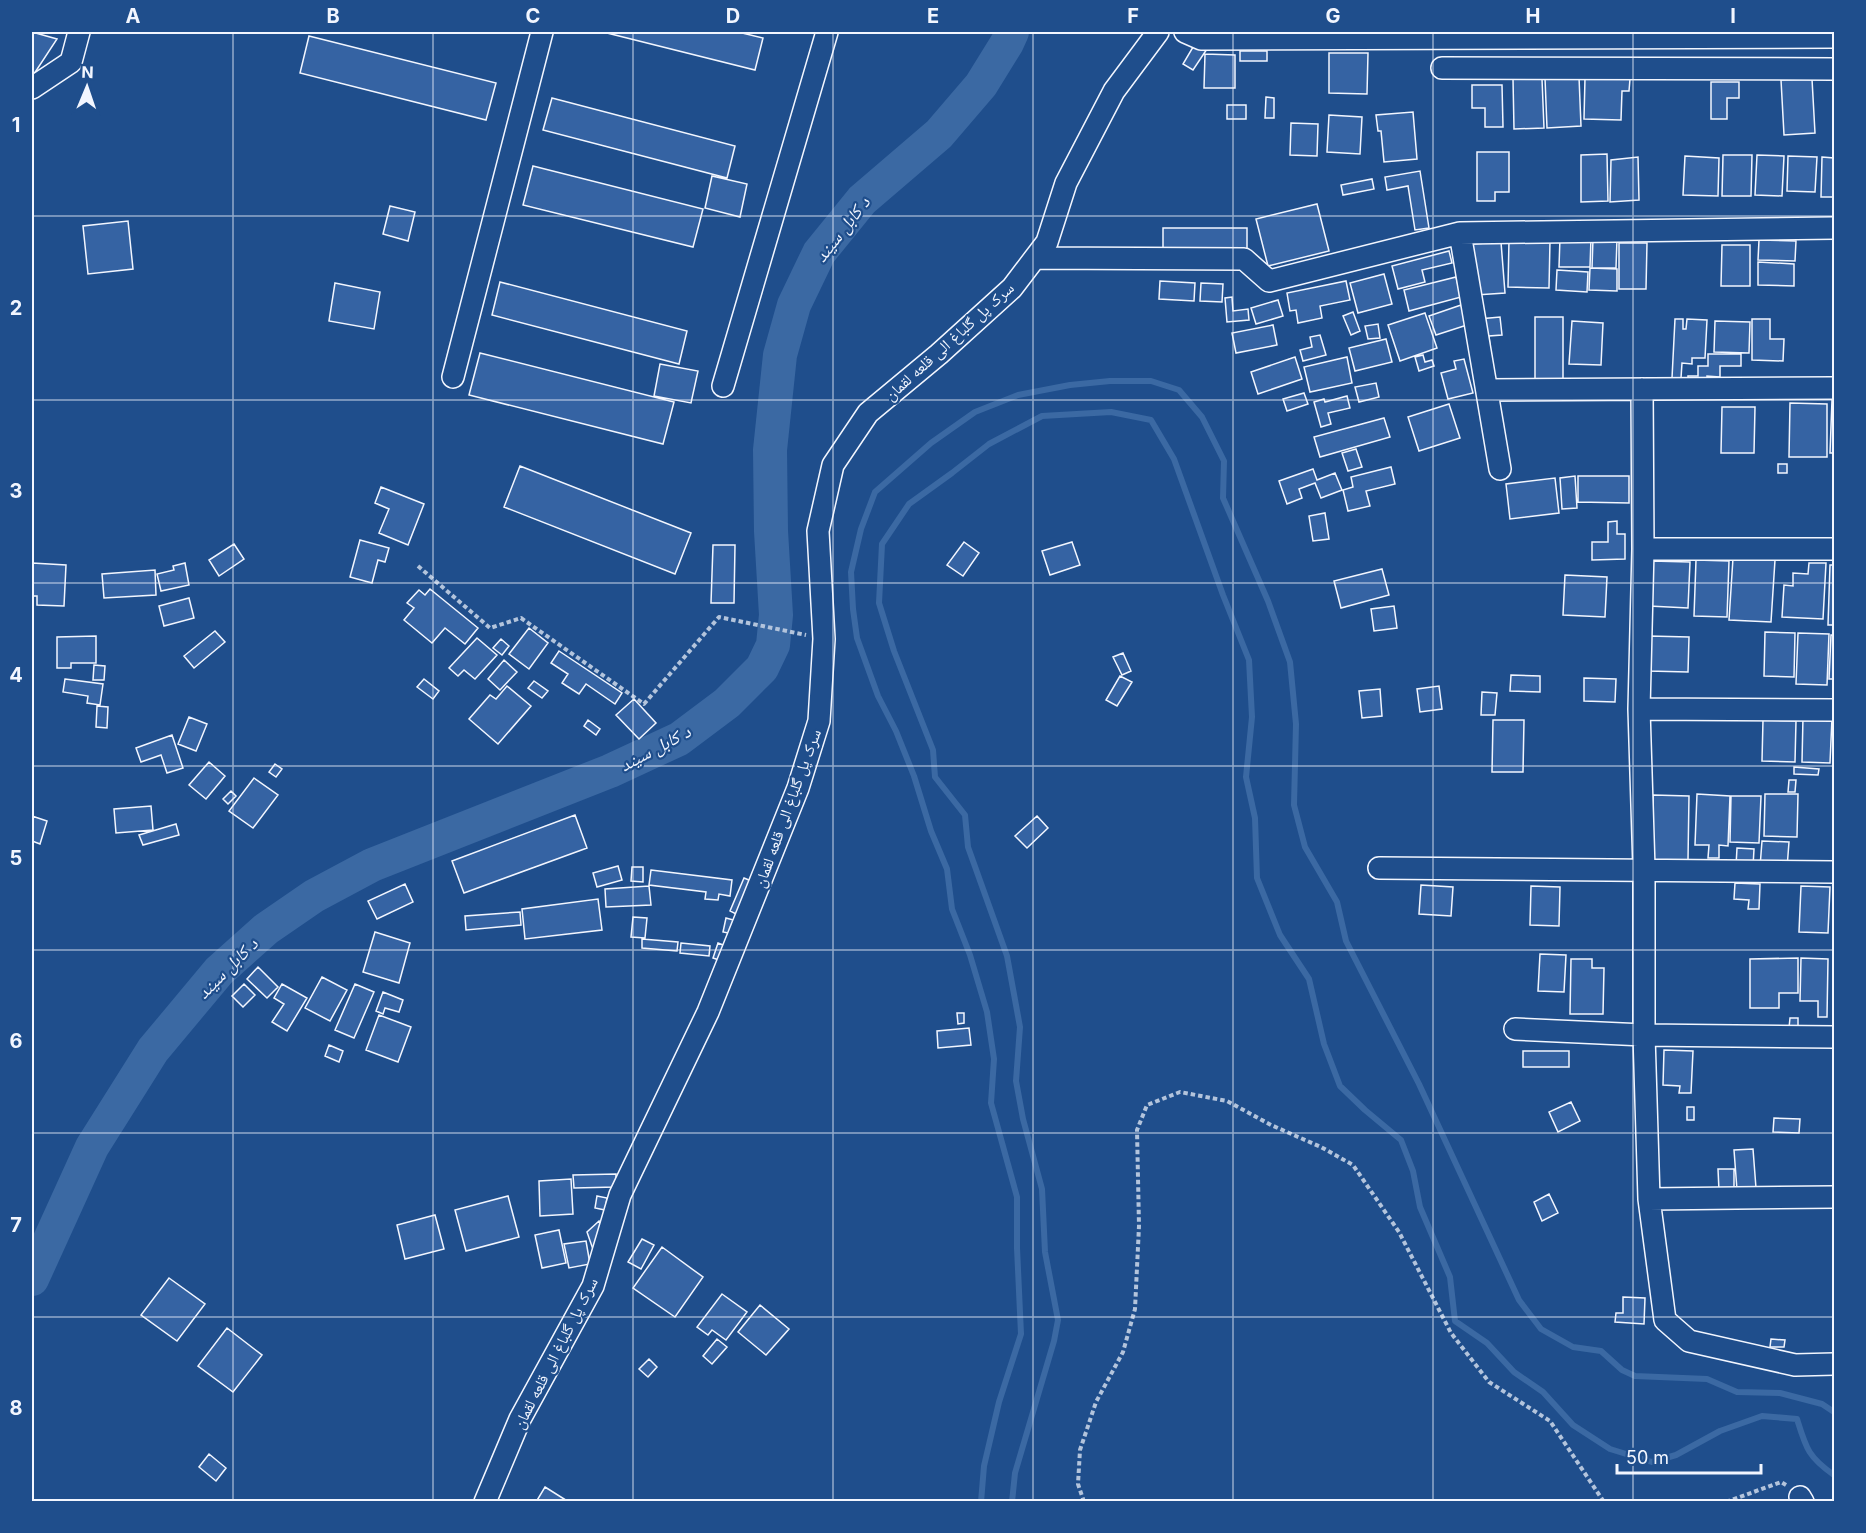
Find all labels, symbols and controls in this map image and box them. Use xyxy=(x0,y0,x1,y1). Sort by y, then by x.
text: A xyxy=(126,4,141,28)
text: B xyxy=(326,4,340,28)
text: C xyxy=(526,4,540,28)
text: D xyxy=(726,4,740,28)
text: E xyxy=(927,4,939,28)
text: F xyxy=(1127,4,1139,28)
text: G xyxy=(1325,4,1341,28)
text: H xyxy=(1526,4,1540,28)
text: I xyxy=(1730,4,1736,28)
north arrow xyxy=(57,57,117,117)
text: N xyxy=(81,62,94,82)
text: 1 xyxy=(12,113,20,137)
water label: د کابل سيند xyxy=(810,192,875,267)
street label: سرک پل گلباغ الی قلعه لقمان xyxy=(880,278,1019,405)
text: 2 xyxy=(10,296,22,320)
text: 3 xyxy=(10,479,22,503)
text: 4 xyxy=(9,663,23,687)
water label: د کابل سيند xyxy=(616,720,695,776)
street label: سرک پل گلباغ الی قلعه لقمان xyxy=(749,726,826,890)
text: 5 xyxy=(10,846,22,870)
water label: د کابل سيند xyxy=(192,933,263,1003)
text: 6 xyxy=(10,1029,23,1053)
text: 7 xyxy=(10,1213,22,1237)
street label: سرک پل گلباغ الی قلعه لقمان xyxy=(508,1274,603,1433)
text: 8 xyxy=(9,1396,23,1420)
scale bar xyxy=(1617,1437,1761,1475)
text: 50 m xyxy=(1626,1447,1669,1468)

